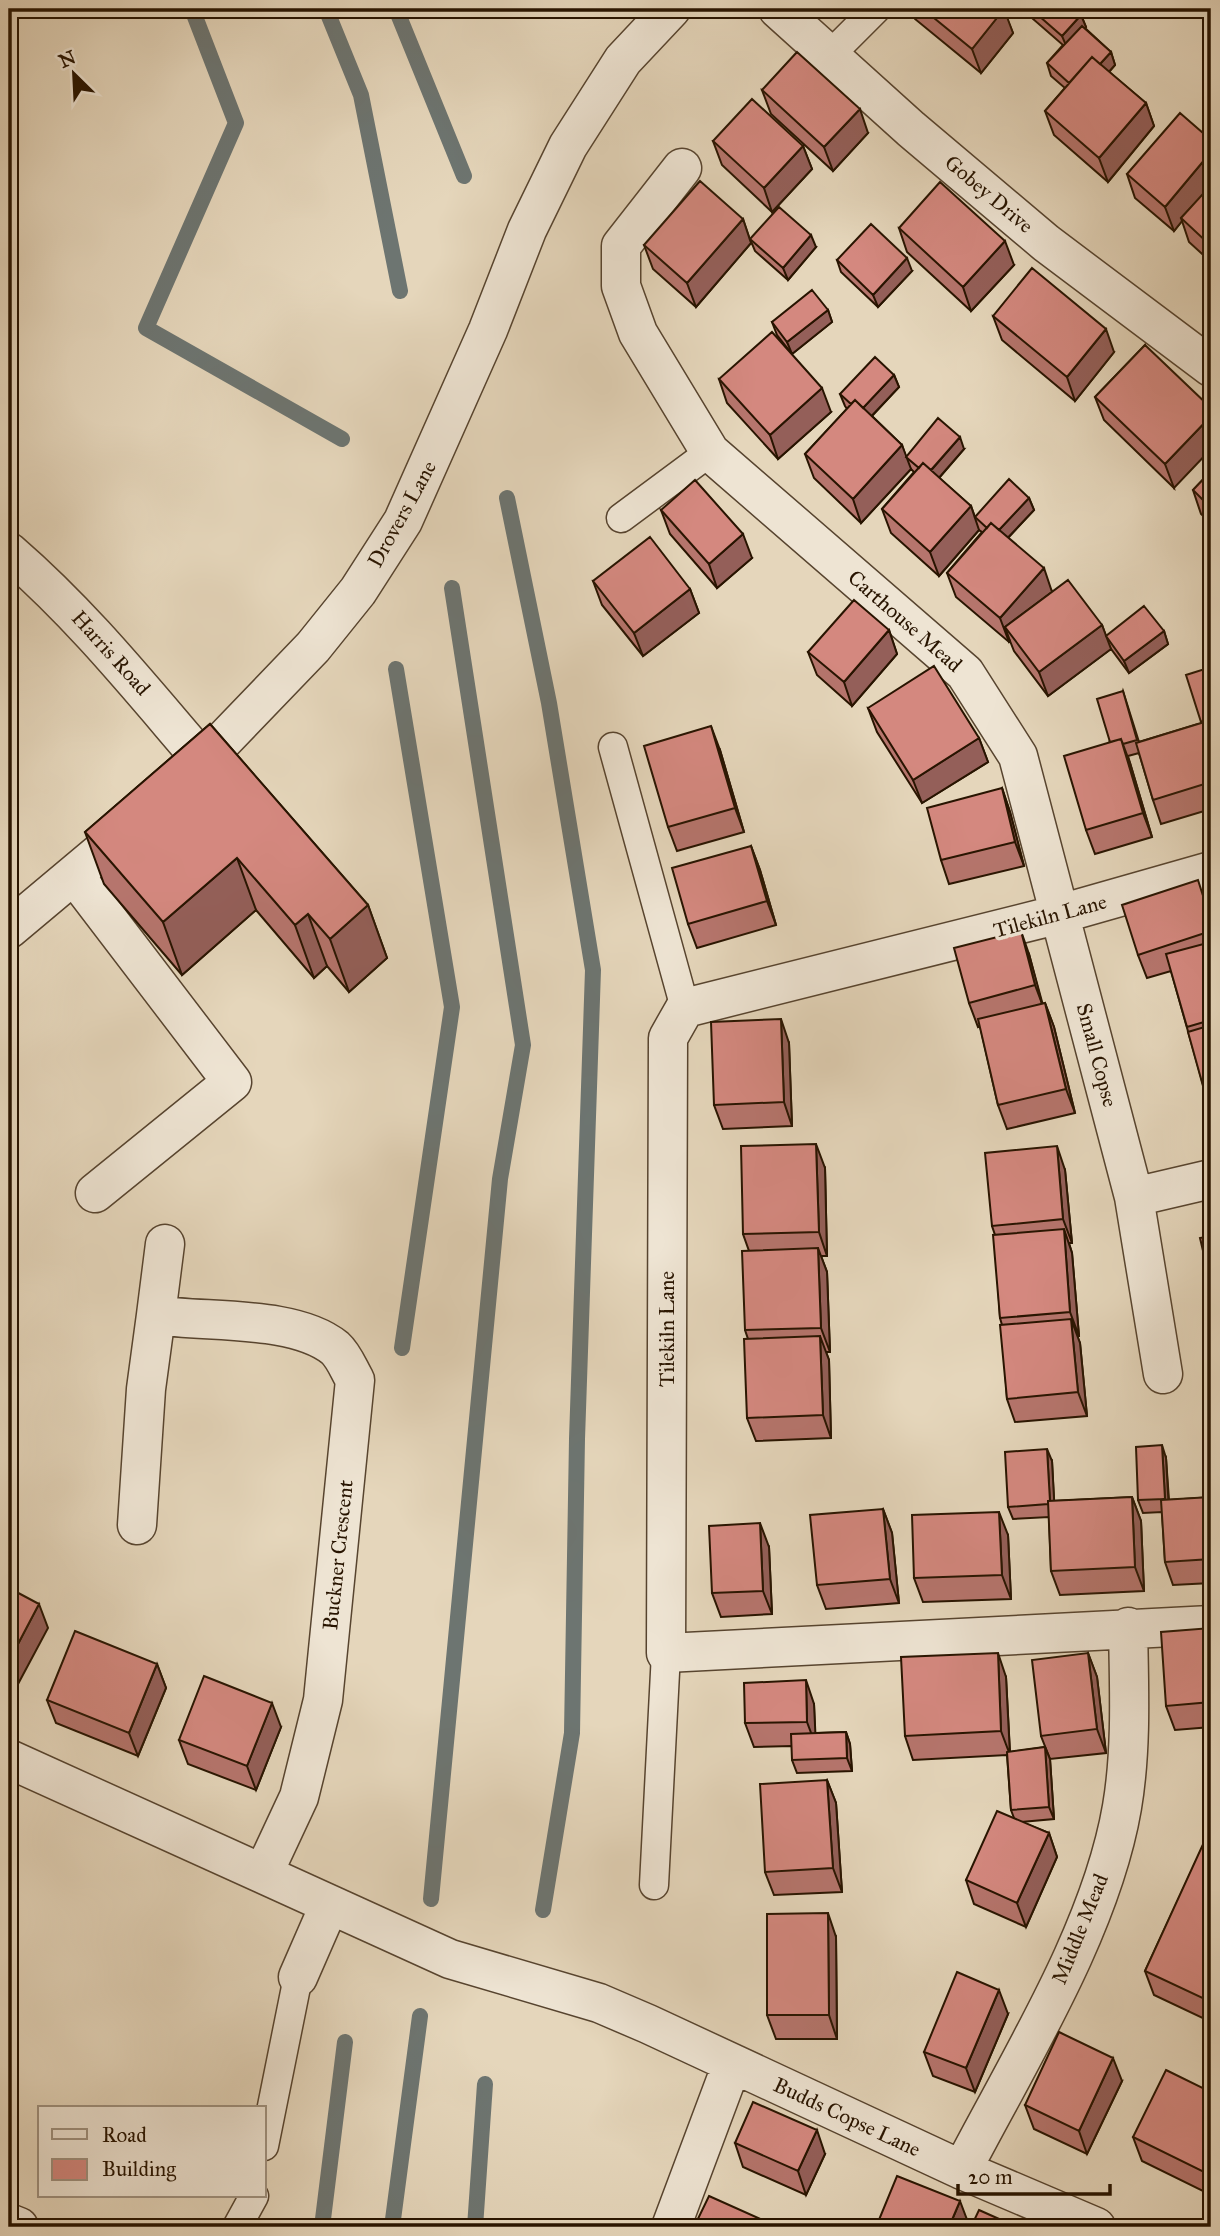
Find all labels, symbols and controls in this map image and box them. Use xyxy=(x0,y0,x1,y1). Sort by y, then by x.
north arrow xyxy=(38,38,108,108)
text: N xyxy=(55,45,79,73)
street label: Gobey Drive xyxy=(939,149,1039,239)
street label: Drovers Lane xyxy=(362,456,442,572)
street label: Carthouse Mead xyxy=(843,564,968,678)
street label: Harris Road xyxy=(66,605,156,701)
street label: Tilekiln Lane xyxy=(991,888,1110,944)
street label: Small Copse xyxy=(1071,1000,1123,1110)
street label: Tilekiln Lane xyxy=(654,1271,680,1387)
street label: Buckner Crescent xyxy=(317,1478,359,1631)
street label: Middle Mead xyxy=(1046,1870,1114,1988)
street label: Budds Copse Lane xyxy=(769,2072,925,2163)
legend xyxy=(38,2106,266,2198)
text: Road xyxy=(102,2122,147,2148)
scale bar xyxy=(958,2152,1110,2196)
text: Building xyxy=(102,2156,176,2182)
text: 20 m xyxy=(968,2164,1013,2190)

